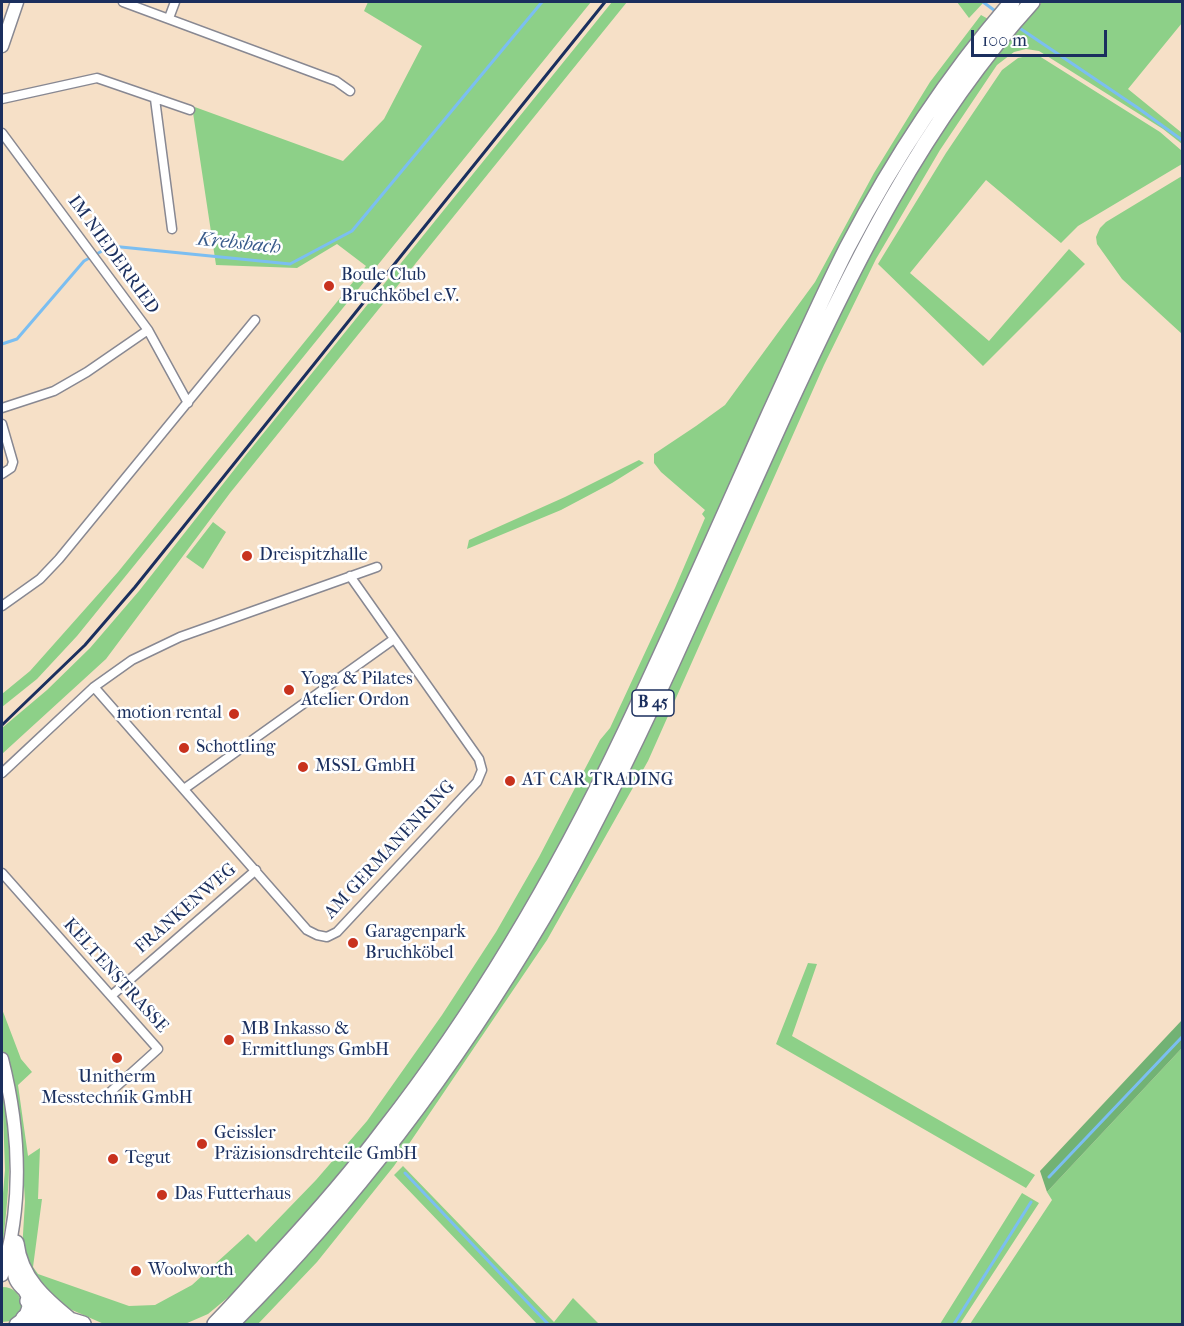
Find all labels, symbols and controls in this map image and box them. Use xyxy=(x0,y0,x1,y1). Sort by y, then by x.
scale bar xyxy=(974,18,1110,56)
text: 100 m xyxy=(982,30,1027,51)
street label: IM NIEDERRIED xyxy=(63,191,163,319)
water label: Krebsbach xyxy=(196,228,282,260)
place label: Boule Club Bruchköbel e.V. xyxy=(341,265,459,308)
marker: Boule Club Bruchköbel e.V. xyxy=(322,279,336,293)
place label: Dreispitzhalle xyxy=(259,545,368,567)
marker: Dreispitzhalle xyxy=(240,549,254,563)
place label: Yoga & Pilates Atelier Ordon xyxy=(301,669,413,712)
marker: Yoga & Pilates Atelier Ordon xyxy=(282,683,296,697)
road number: B 45 xyxy=(632,690,674,716)
place label: motion rental xyxy=(117,703,222,725)
marker: motion rental xyxy=(227,707,241,721)
place label: Schottling xyxy=(196,737,275,759)
marker: Schottling xyxy=(177,741,191,755)
place label: MSSL GmbH xyxy=(315,756,416,778)
marker: MSSL GmbH xyxy=(296,760,310,774)
place label: AT CAR TRADING xyxy=(522,770,674,792)
marker: AT CAR TRADING xyxy=(503,774,517,788)
street label: AM GERMANENRING xyxy=(320,776,460,924)
street label: FRANKENWEG xyxy=(131,859,241,959)
street label: KELTENSTRASSE xyxy=(58,914,172,1038)
place label: Garagenpark Bruchköbel xyxy=(365,922,466,964)
marker: Garagenpark Bruchköbel xyxy=(346,936,360,950)
place label: MB Inkasso & Ermittlungs GmbH xyxy=(241,1019,389,1062)
marker: MB Inkasso & Ermittlungs GmbH xyxy=(222,1033,236,1047)
marker: Unitherm Messtechnik GmbH xyxy=(110,1051,124,1065)
place label: Unitherm Messtechnik GmbH xyxy=(41,1067,193,1110)
place label: Geissler Präzisionsdrehteile GmbH xyxy=(214,1123,417,1166)
marker: Geissler Präzisionsdrehteile GmbH xyxy=(195,1137,209,1151)
place label: Tegut xyxy=(125,1148,171,1170)
marker: Tegut xyxy=(106,1152,120,1166)
place label: Das Futterhaus xyxy=(174,1184,291,1206)
marker: Das Futterhaus xyxy=(155,1188,169,1202)
place label: Woolworth xyxy=(148,1260,234,1282)
marker: Woolworth xyxy=(129,1264,143,1278)

